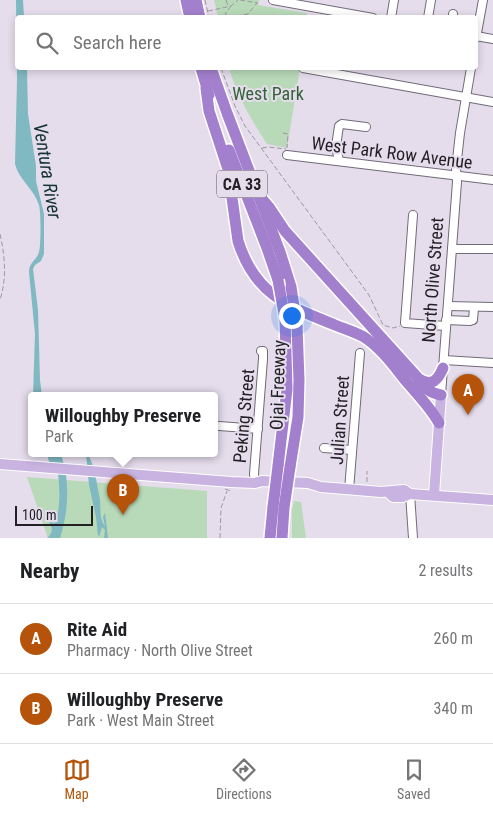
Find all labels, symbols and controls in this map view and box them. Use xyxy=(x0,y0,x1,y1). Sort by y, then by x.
search box xyxy=(15,15,478,70)
icon: search xyxy=(33,29,61,57)
text: Search here xyxy=(73,31,161,54)
park label: West Park xyxy=(232,83,304,104)
water label: Ventura River xyxy=(29,122,66,221)
street label: West Park Row Avenue xyxy=(310,132,474,173)
road number: CA 33 xyxy=(217,170,267,198)
street label: North Olive Street xyxy=(418,217,447,343)
your location xyxy=(279,303,305,329)
street label: Ojai Freeway xyxy=(265,339,290,430)
street label: Peking Street xyxy=(229,368,258,464)
pin: A xyxy=(452,374,484,415)
street label: Julian Street xyxy=(326,375,353,465)
popup xyxy=(28,392,218,457)
text: Willoughby Preserve xyxy=(45,404,201,427)
text: Park xyxy=(45,427,73,446)
pin: B xyxy=(107,474,139,515)
scale bar xyxy=(15,503,92,526)
text: 100 m xyxy=(22,507,57,523)
text: Nearby xyxy=(20,559,79,583)
text: 2 results xyxy=(418,561,473,580)
text: Rite Aid xyxy=(67,618,127,641)
text: A xyxy=(31,629,41,648)
text: 260 m xyxy=(434,629,473,648)
text: Pharmacy · North Olive Street xyxy=(67,641,253,660)
text: Willoughby Preserve xyxy=(67,688,223,711)
text: B xyxy=(32,699,40,718)
text: 340 m xyxy=(434,699,473,718)
text: Park · West Main Street xyxy=(67,711,214,730)
tab: Map xyxy=(63,756,91,802)
tab: Directions xyxy=(216,756,272,802)
tab: Saved xyxy=(397,756,430,802)

